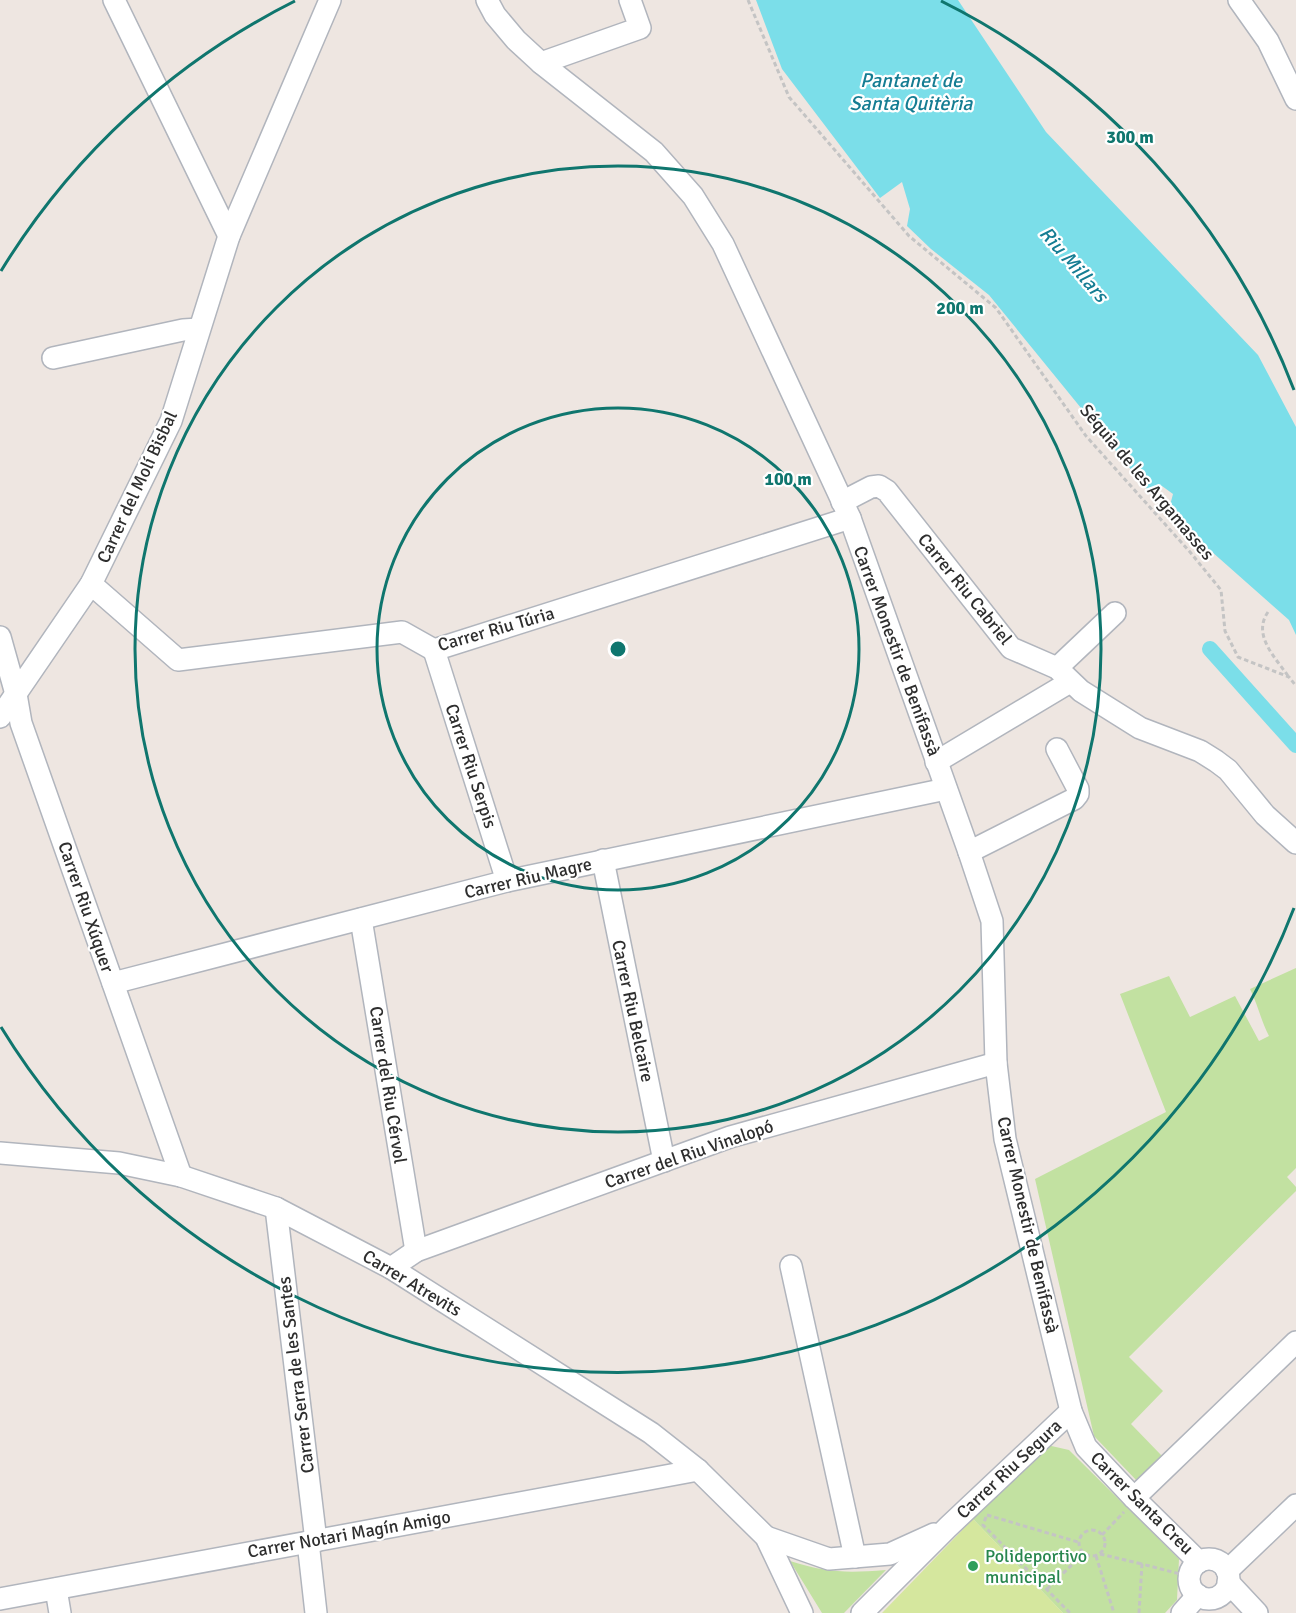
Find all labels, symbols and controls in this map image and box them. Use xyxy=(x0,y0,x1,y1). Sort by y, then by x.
water label: Pantanet de Santa Quitèria xyxy=(849,68,973,116)
text: 300 m xyxy=(1106,126,1154,148)
water label: Riu Millars xyxy=(1034,221,1115,309)
text: 200 m xyxy=(936,297,984,319)
street label: Séquia de les Argamasses xyxy=(1075,399,1219,565)
street label: Carrer del Molí Bisbal xyxy=(92,407,182,567)
text: 100 m xyxy=(764,468,812,490)
street label: Carrer Riu Cabriel xyxy=(913,529,1017,649)
street label: Carrer Monestir de Benifassà xyxy=(849,543,945,759)
street label: Carrer Riu Túria xyxy=(435,602,557,656)
centre of rings xyxy=(608,639,628,659)
street label: Carrer Riu Serpis xyxy=(440,701,502,831)
street label: Carrer Riu Xúquer xyxy=(53,839,119,976)
street label: Carrer Riu Magre xyxy=(462,853,594,903)
street label: Carrer Riu Belcaire xyxy=(607,938,659,1084)
street label: Carrer del Riu Cérvol xyxy=(365,1005,411,1165)
street label: Carrer Monestir de Benifassà xyxy=(992,1114,1064,1336)
street label: Carrer del Riu Vinalopó xyxy=(602,1115,776,1193)
street label: Carrer Atrevits xyxy=(359,1245,465,1321)
street label: Carrer Serra de les Santes xyxy=(273,1275,319,1475)
street label: Carrer Riu Segura xyxy=(952,1415,1066,1523)
street label: Carrer Santa Creu xyxy=(1086,1447,1198,1559)
street label: Carrer Notari Magín Amigo xyxy=(246,1505,452,1563)
place label: Polideportivo municipal xyxy=(985,1545,1087,1588)
marker: Polideportivo municipal xyxy=(966,1559,980,1573)

